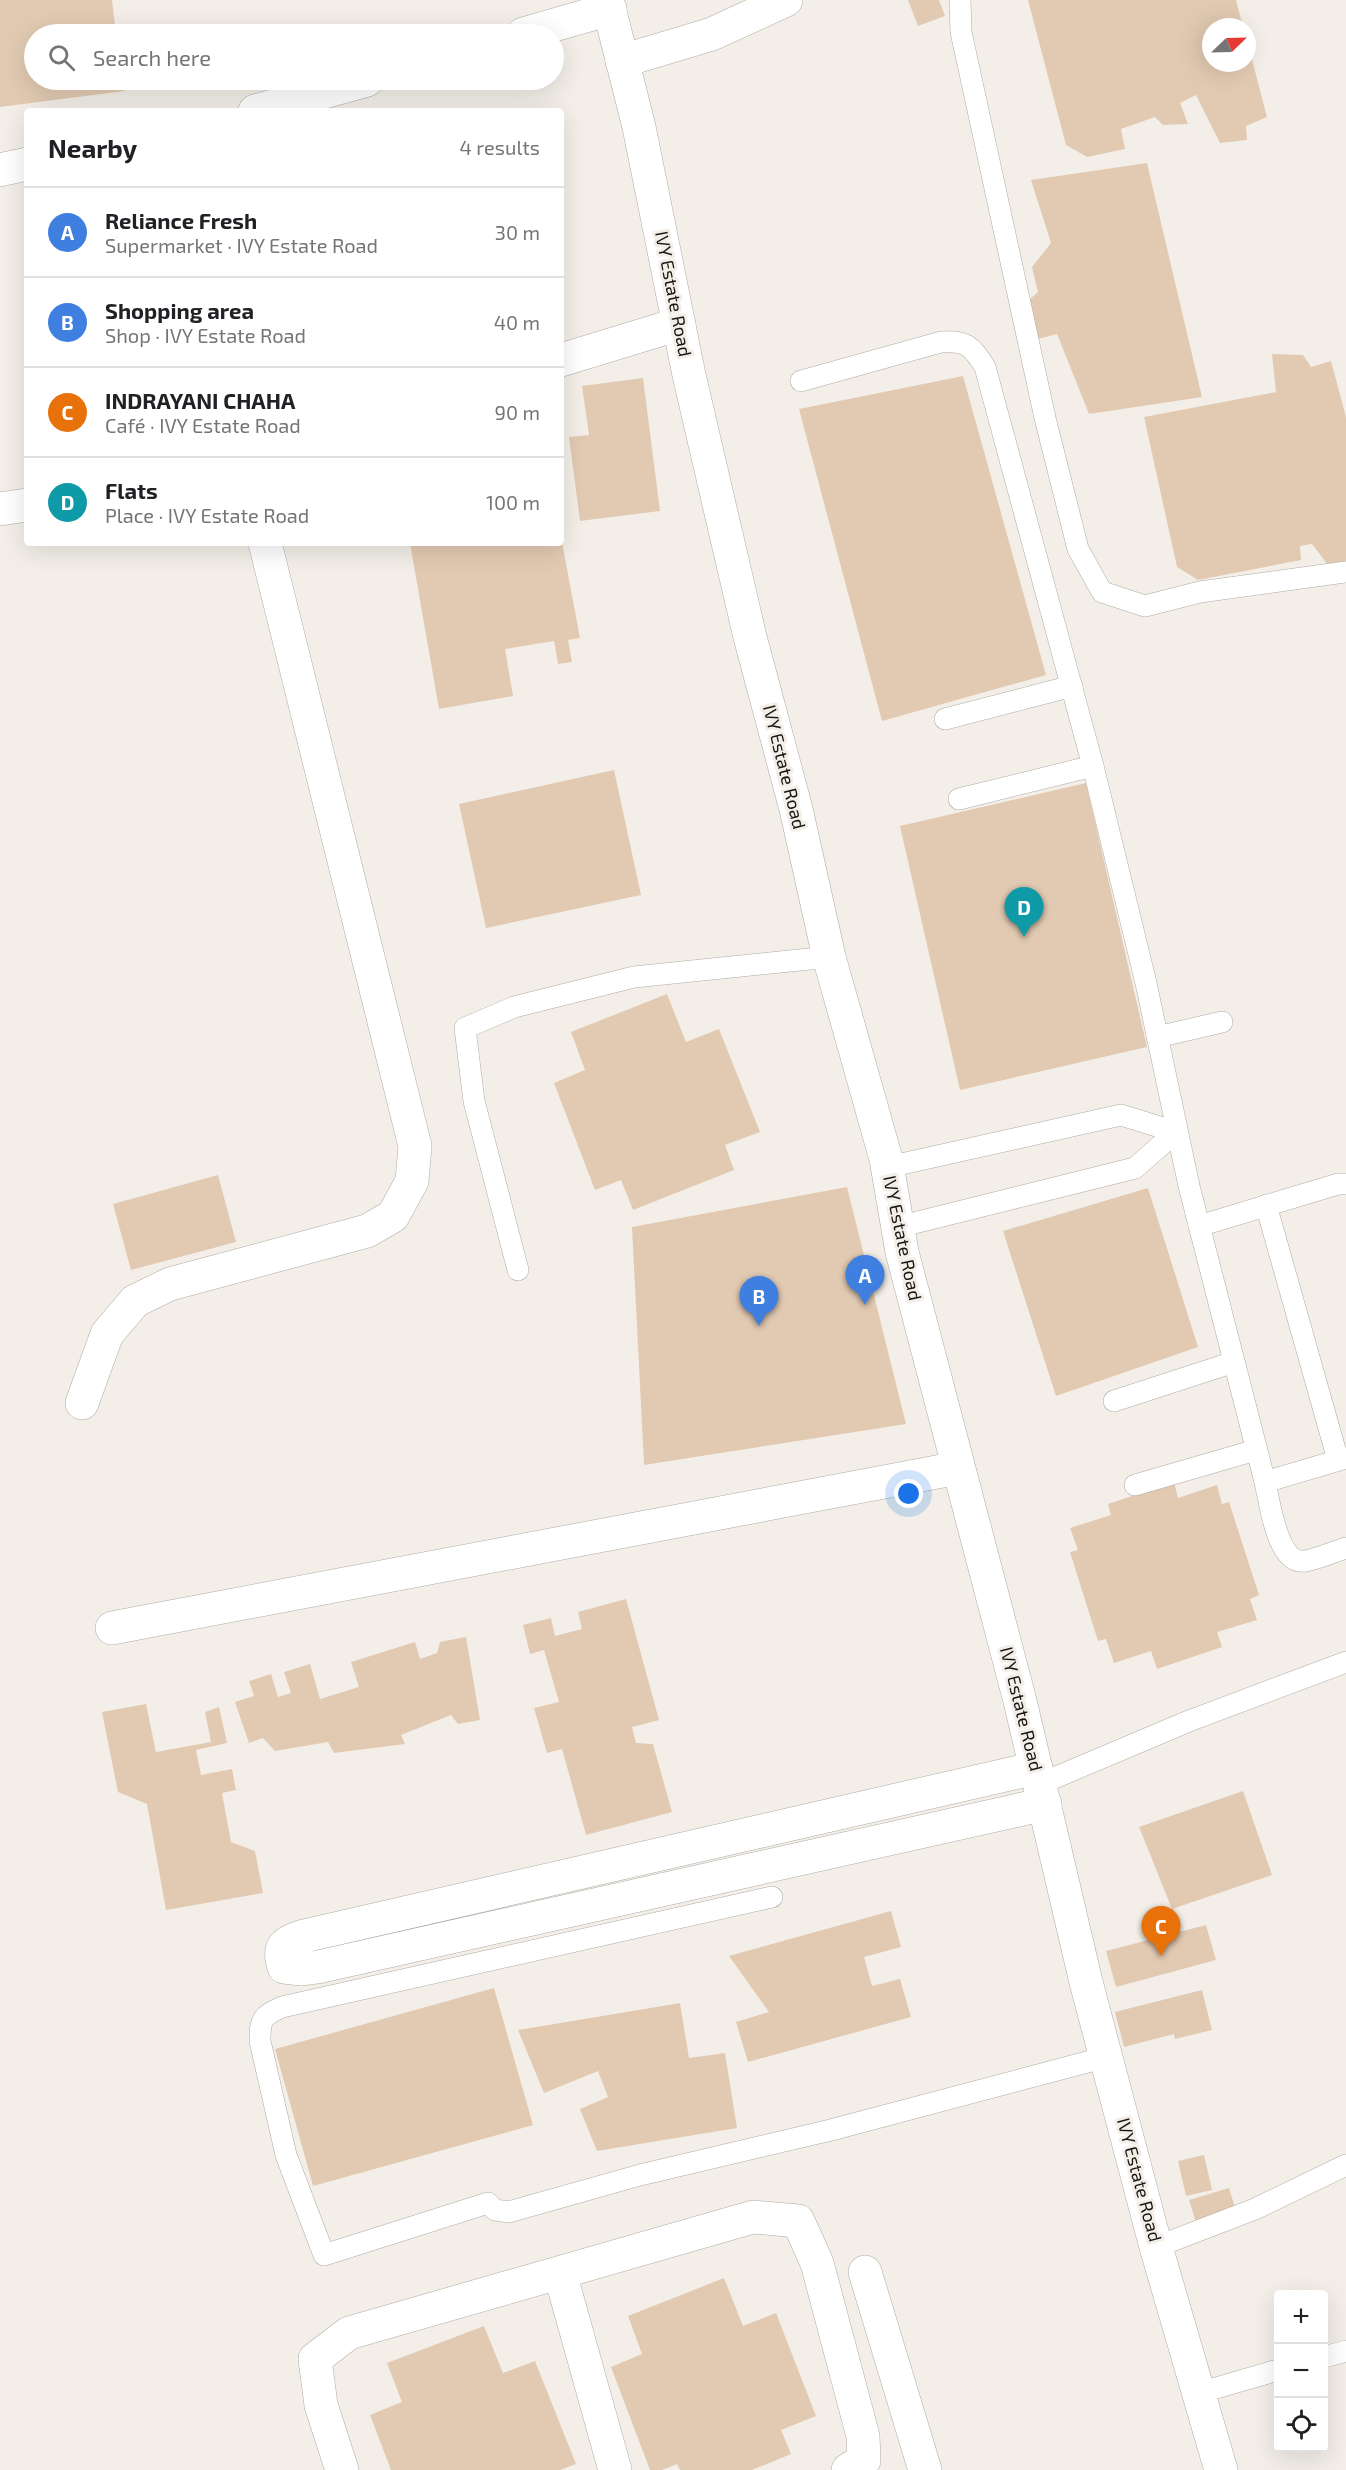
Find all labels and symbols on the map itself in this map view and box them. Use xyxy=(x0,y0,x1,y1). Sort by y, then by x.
north arrow xyxy=(1202,18,1256,72)
street label: IVY Estate Road xyxy=(651,229,697,358)
street label: IVY Estate Road xyxy=(759,702,811,831)
pin: D xyxy=(1004,888,1044,937)
street label: IVY Estate Road xyxy=(879,1173,927,1302)
pin: A xyxy=(846,1256,884,1305)
pin: B xyxy=(740,1276,778,1326)
your location xyxy=(894,1479,923,1508)
street label: IVY Estate Road xyxy=(996,1644,1048,1773)
pin: C xyxy=(1142,1906,1180,1956)
street label: IVY Estate Road xyxy=(1113,2115,1167,2244)

